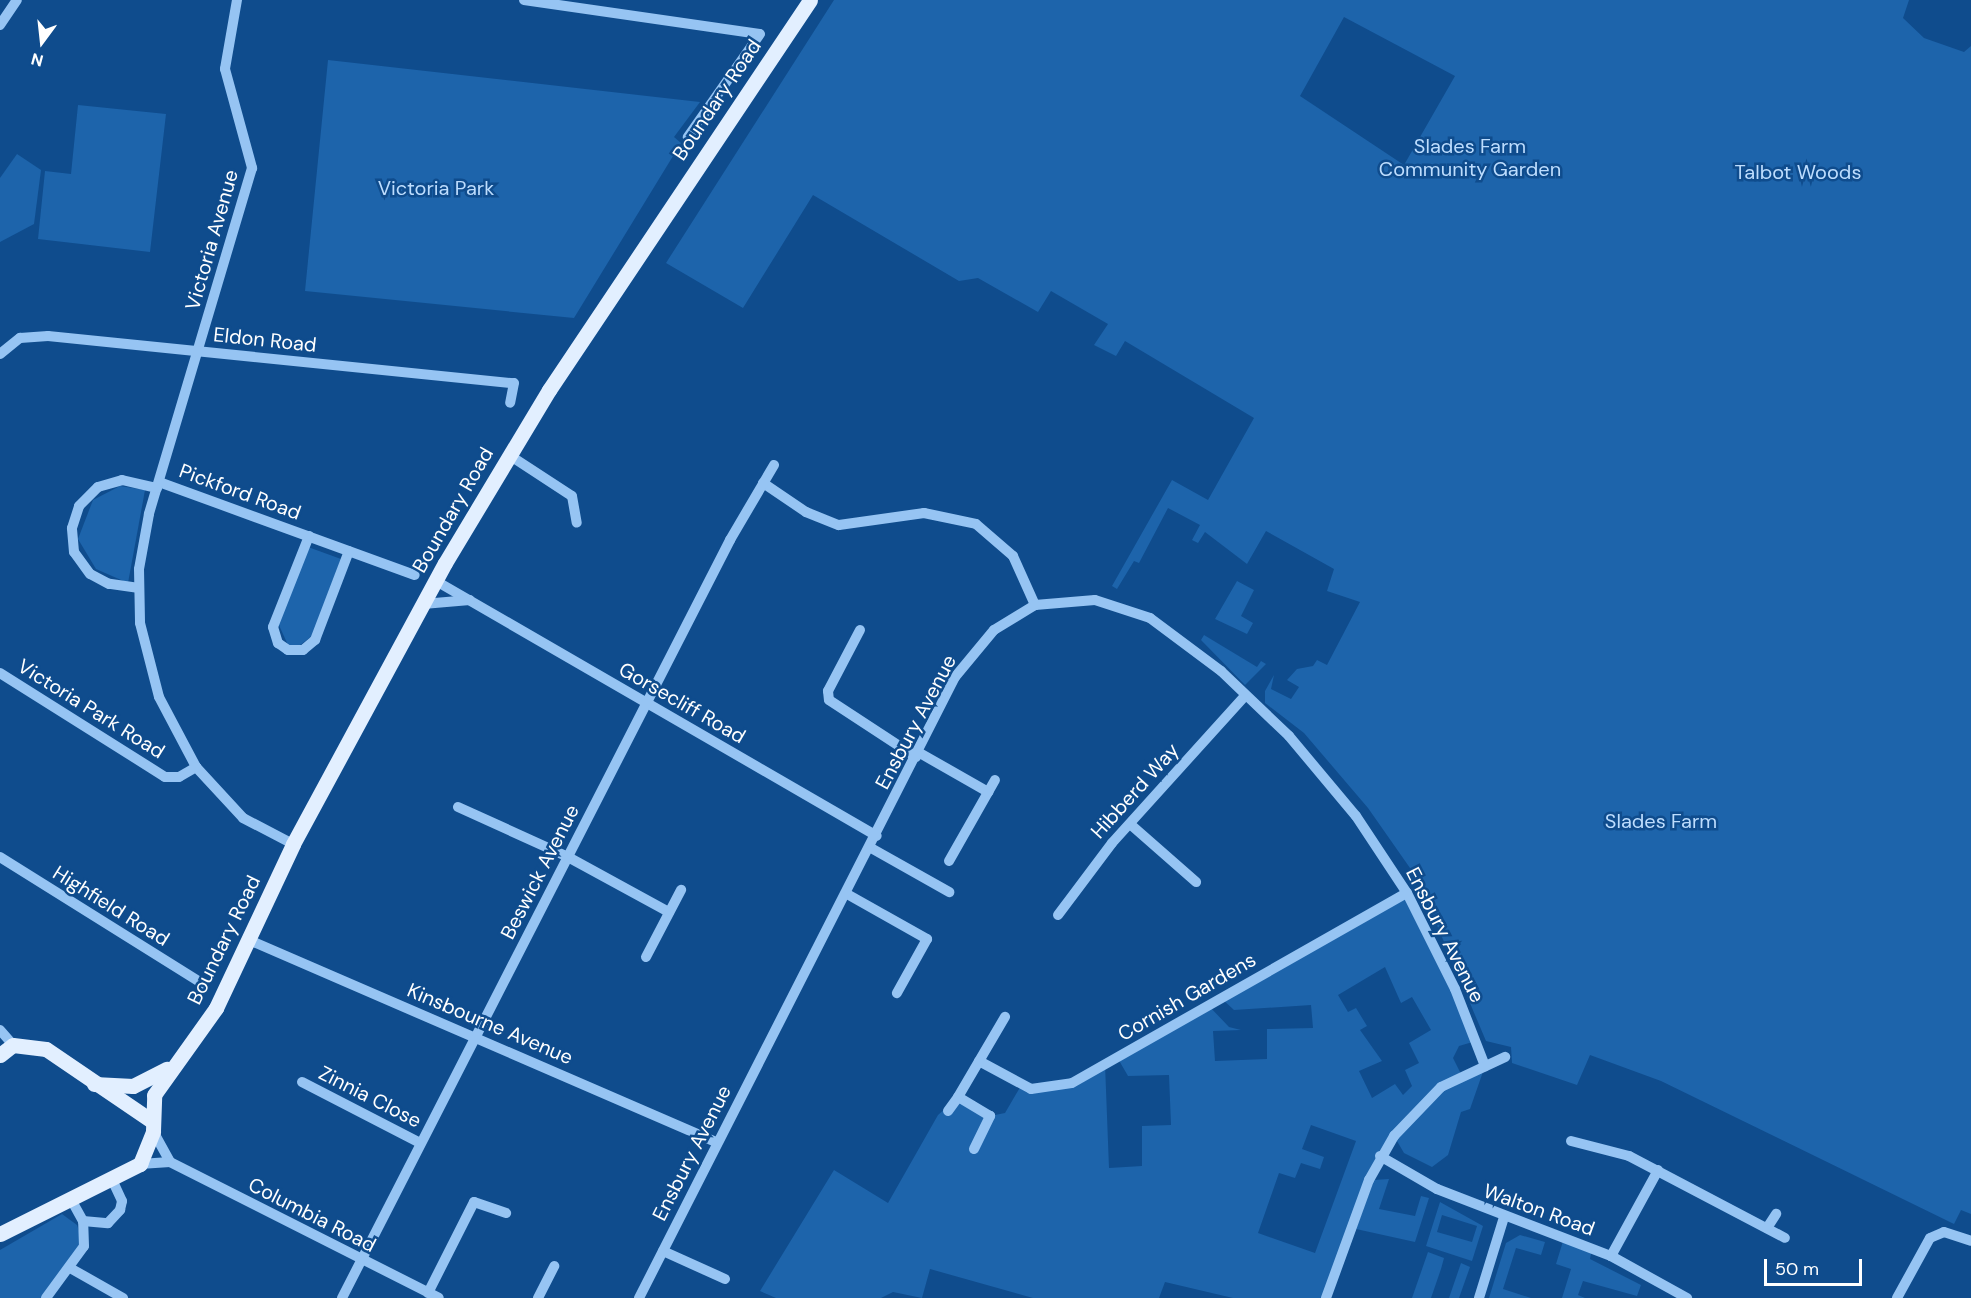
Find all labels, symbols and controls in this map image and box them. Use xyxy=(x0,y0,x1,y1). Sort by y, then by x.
north arrow xyxy=(12,12,72,72)
street label: Boundary Road xyxy=(668,35,766,165)
text: N xyxy=(29,48,46,72)
park label: Slades Farm Community Garden xyxy=(1379,135,1561,182)
park label: Talbot Woods xyxy=(1735,160,1861,184)
street label: Victoria Avenue xyxy=(180,167,244,313)
park label: Victoria Park xyxy=(378,176,494,200)
street label: Eldon Road xyxy=(212,323,318,357)
street label: Boundary Road xyxy=(407,443,499,577)
street label: Pickford Road xyxy=(176,459,304,525)
street label: Ensbury Avenue xyxy=(871,651,961,793)
street label: Victoria Park Road xyxy=(13,654,169,764)
street label: Gorsecliff Road xyxy=(615,657,749,749)
street label: Hibberd Way xyxy=(1086,738,1184,844)
street label: Beswick Avenue xyxy=(496,801,584,943)
park label: Slades Farm xyxy=(1605,809,1717,833)
street label: Highfield Road xyxy=(48,861,174,951)
street label: Ensbury Avenue xyxy=(1401,863,1489,1007)
street label: Boundary Road xyxy=(182,872,266,1008)
street label: Cornish Gardens xyxy=(1114,948,1260,1046)
street label: Kinsbourne Avenue xyxy=(404,978,576,1070)
street label: Zinnia Close xyxy=(315,1061,425,1133)
street label: Ensbury Avenue xyxy=(648,1081,736,1225)
street label: Columbia Road xyxy=(244,1173,380,1257)
street label: Walton Road xyxy=(1480,1179,1598,1241)
scale bar xyxy=(1767,1247,1864,1285)
text: 50 m xyxy=(1775,1257,1819,1281)

